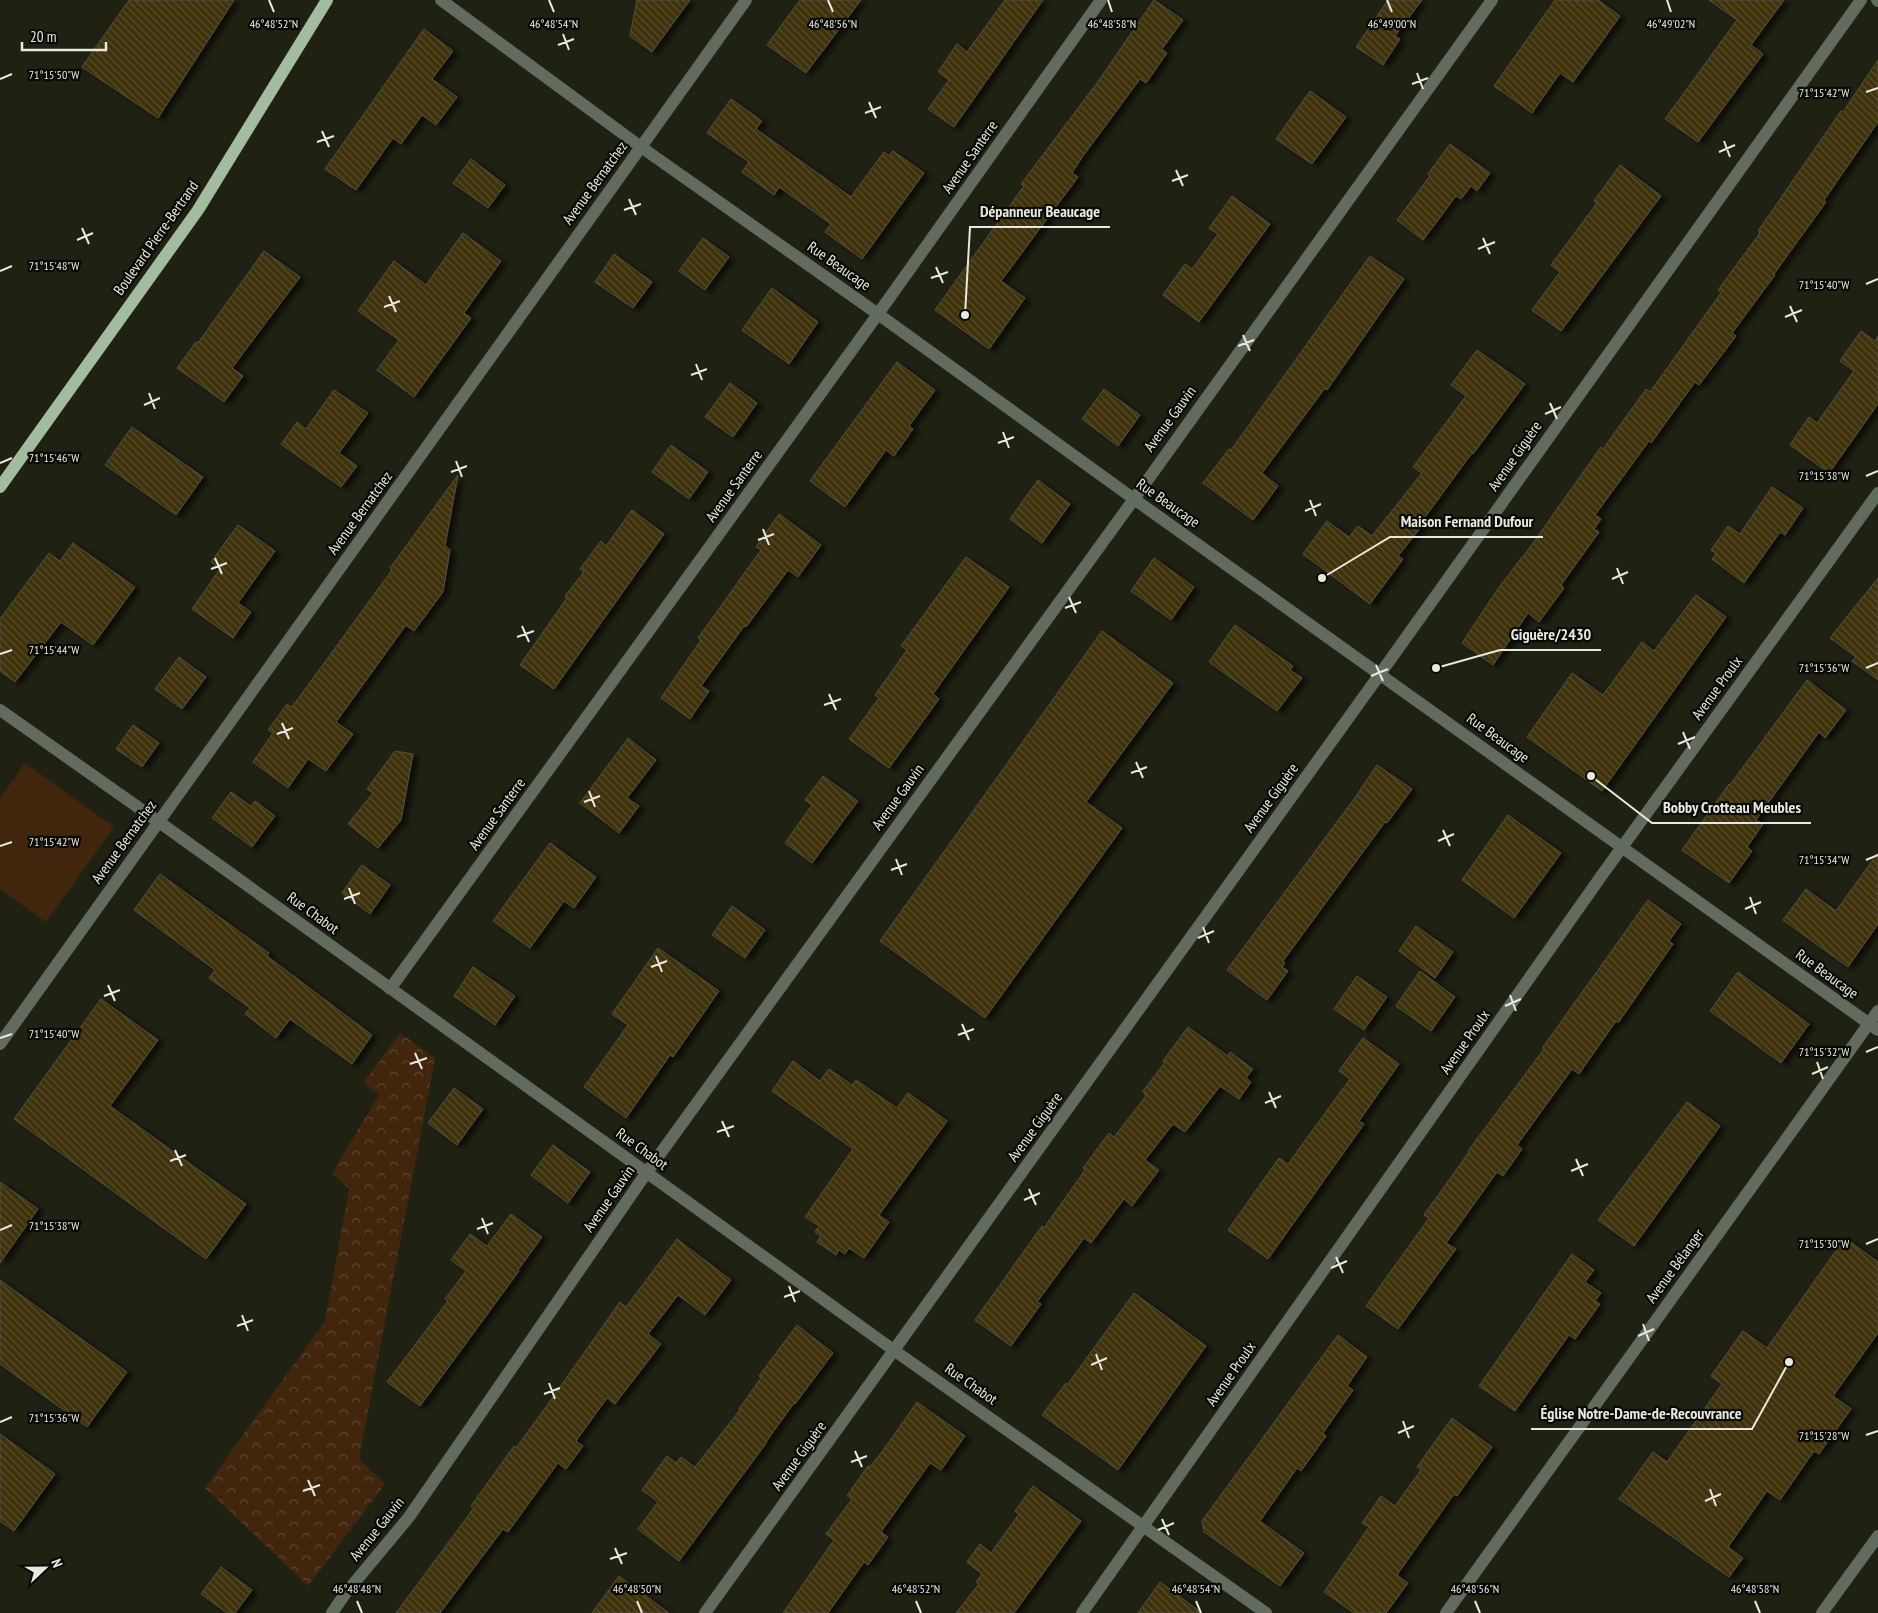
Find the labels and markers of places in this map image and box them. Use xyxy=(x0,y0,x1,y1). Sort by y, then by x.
callout: Dépanneur Beaucage xyxy=(970,196,1110,227)
callout: Maison Fernand Dufour xyxy=(1390,506,1543,537)
callout: Giguère/2430 xyxy=(1500,619,1601,650)
callout: Bobby Crotteau Meubles xyxy=(1652,792,1811,823)
callout: Église Notre-Dame-de-Recouvrance xyxy=(1531,1398,1752,1429)

